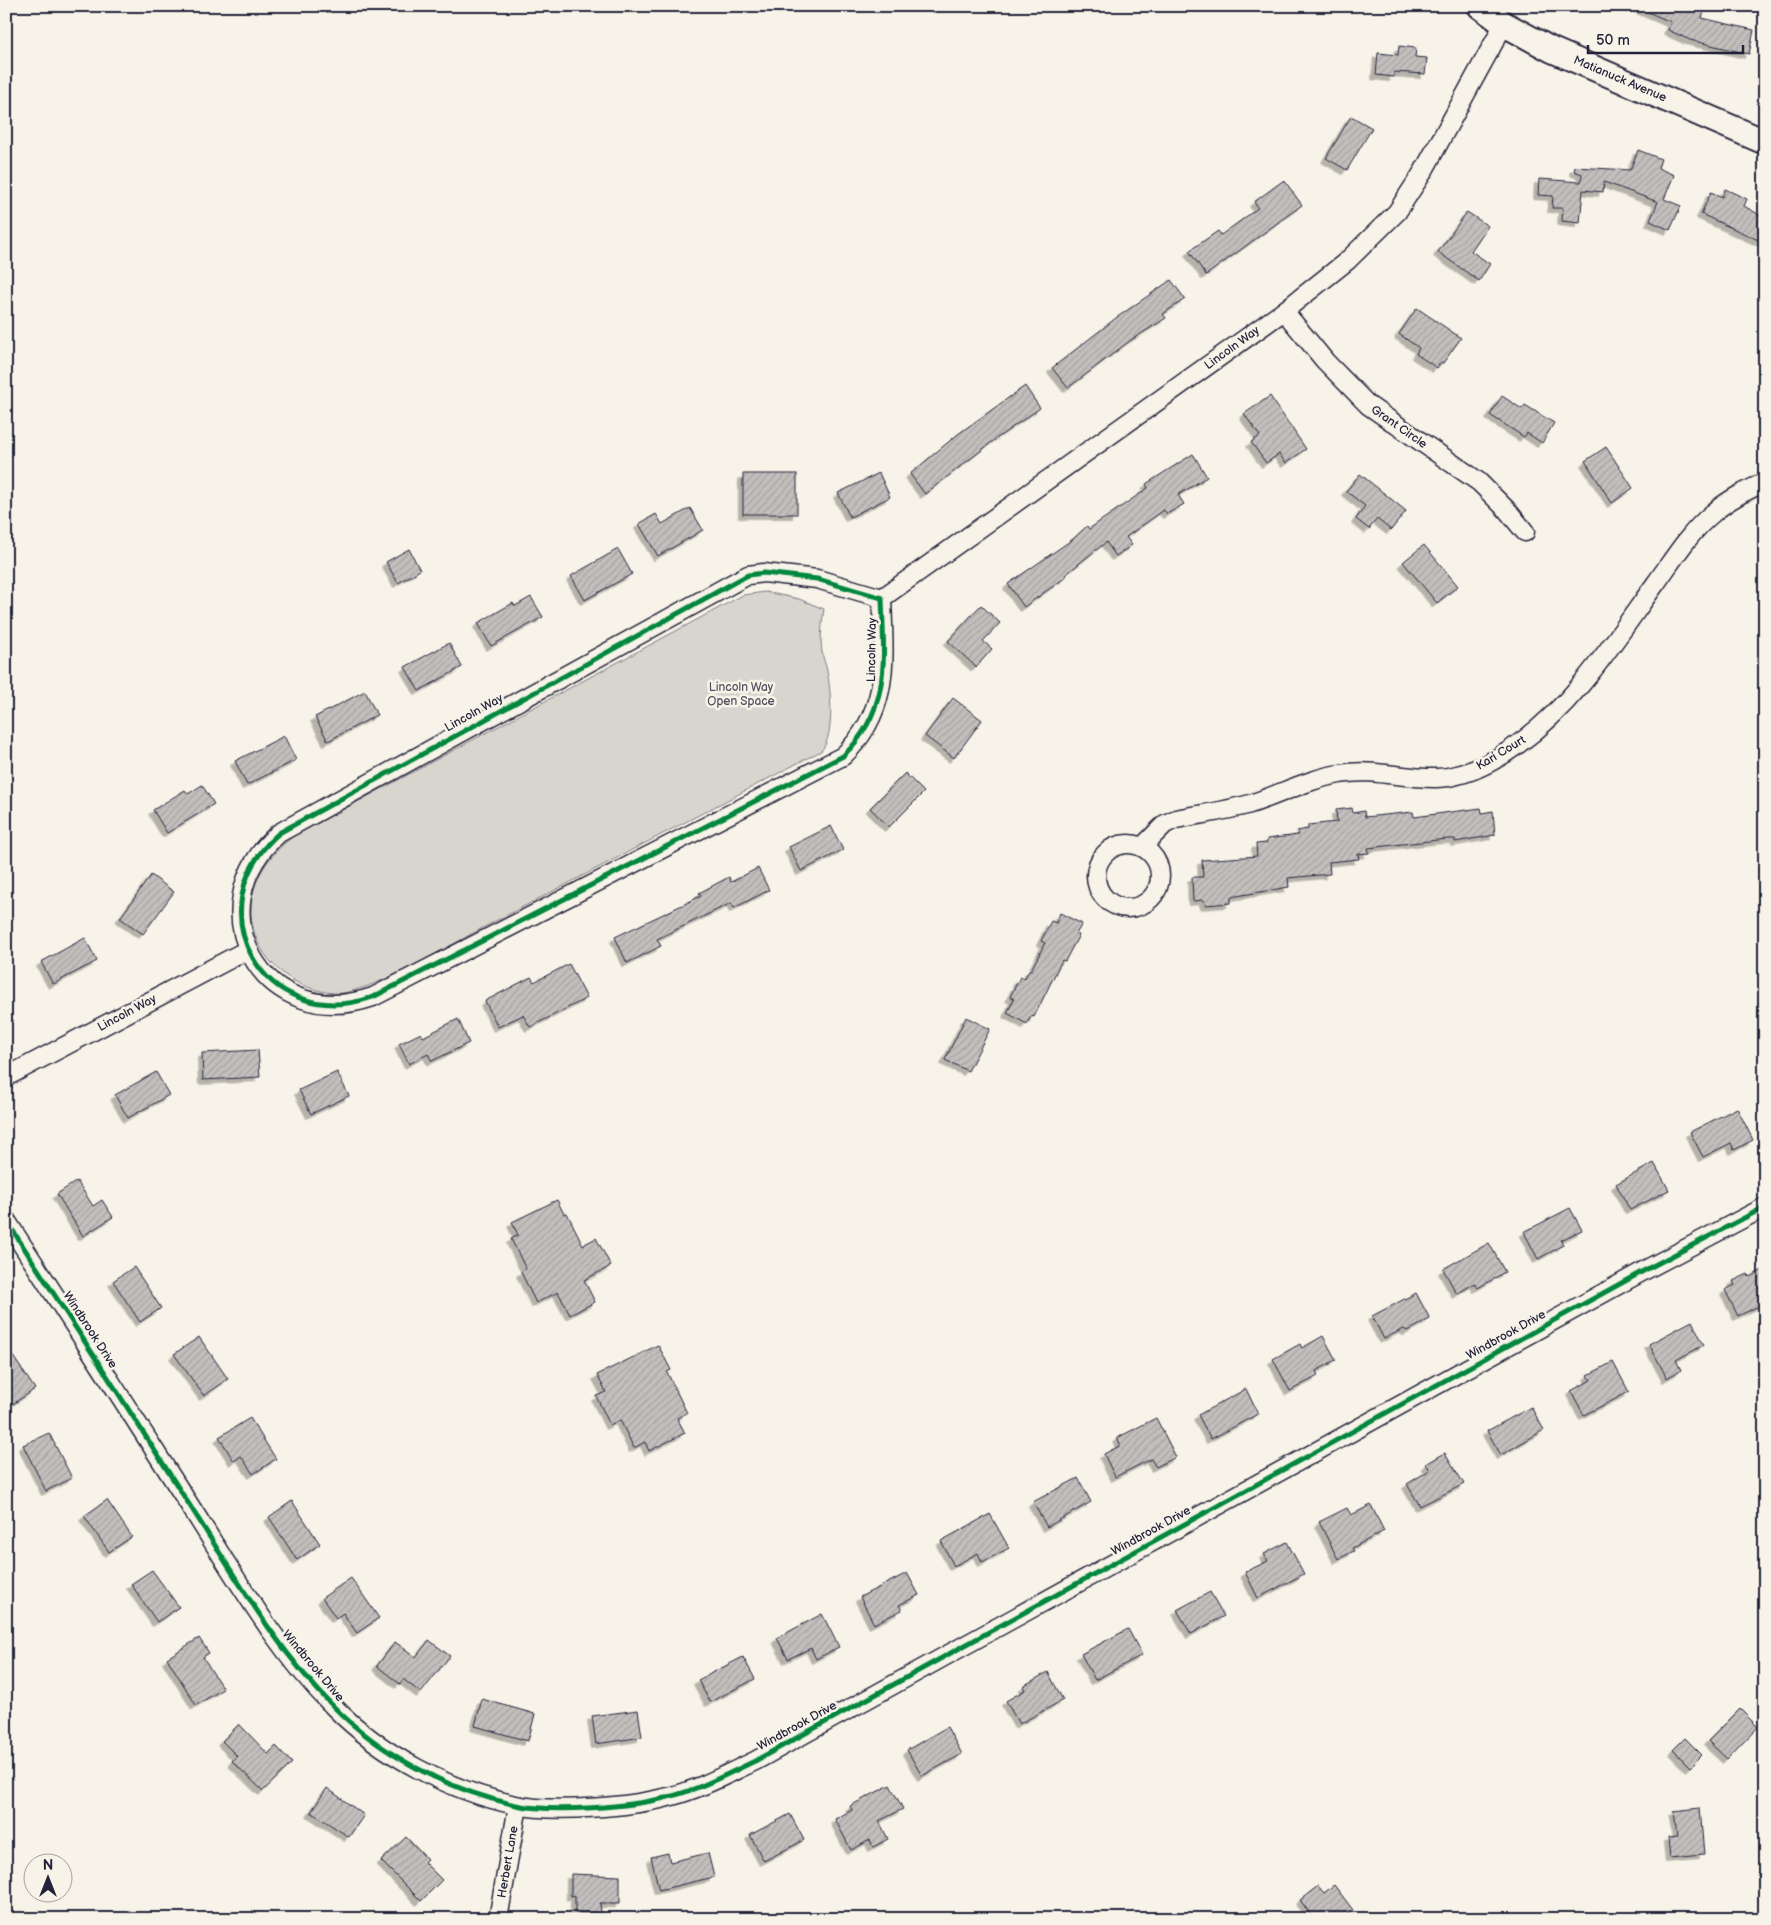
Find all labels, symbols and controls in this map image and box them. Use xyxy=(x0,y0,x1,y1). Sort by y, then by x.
scale bar xyxy=(1588,22,1744,54)
text: 50 m xyxy=(1596,31,1630,50)
street label: Matianuck Avenue xyxy=(1571,53,1669,105)
street label: Lincoln Way xyxy=(1202,323,1263,373)
street label: Grant Circle xyxy=(1368,402,1430,452)
street label: Lincoln Way xyxy=(864,617,880,682)
park label: Lincoln Way Open Space xyxy=(707,680,775,709)
street label: Lincoln Way xyxy=(442,691,506,735)
street label: Kari Court xyxy=(1474,732,1529,774)
street label: Lincoln Way xyxy=(95,991,159,1035)
street label: Windbrook Drive xyxy=(60,1289,120,1371)
street label: Windbrook Drive xyxy=(1464,1307,1548,1363)
street label: Windbrook Drive xyxy=(1109,1503,1193,1559)
street label: Windbrook Drive xyxy=(279,1627,347,1705)
street label: Windbrook Drive xyxy=(755,1698,839,1754)
street label: Herbert Lane xyxy=(494,1825,522,1899)
north arrow xyxy=(22,1852,72,1902)
text: N xyxy=(43,1857,53,1874)

